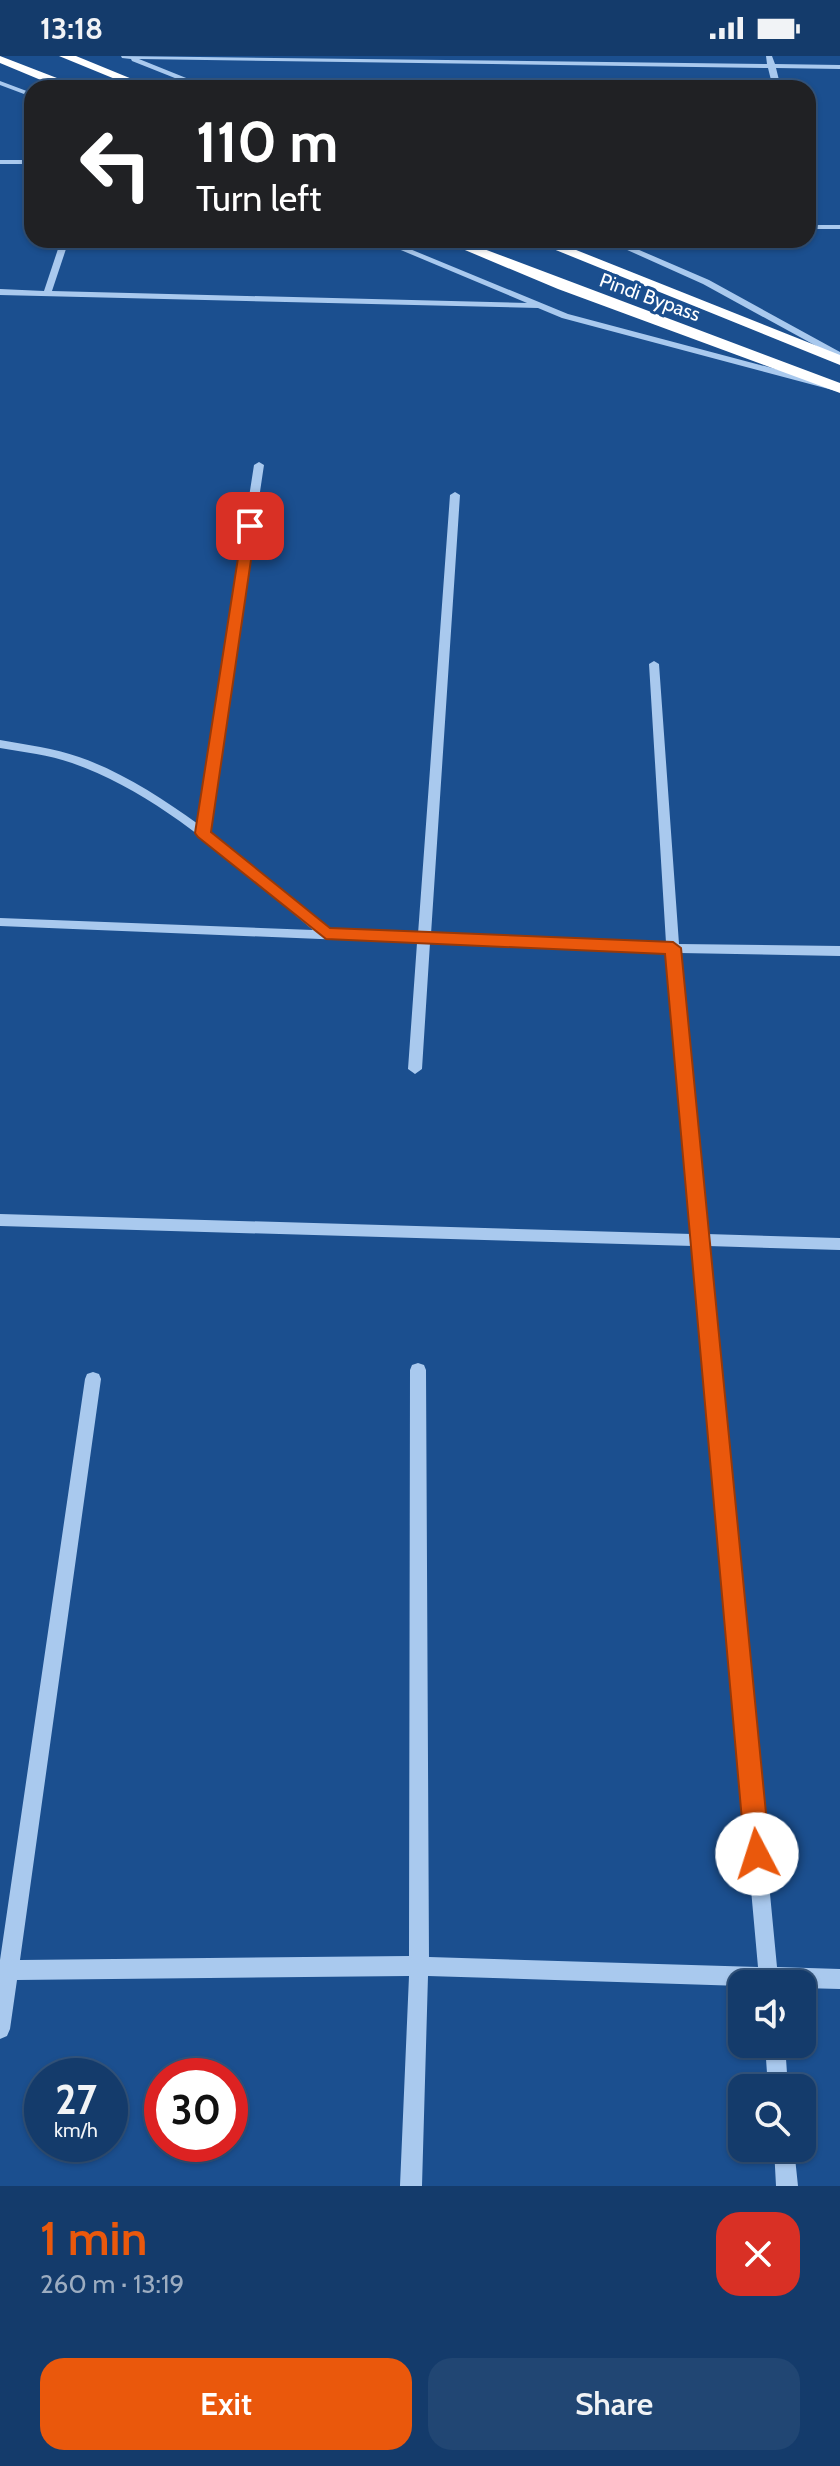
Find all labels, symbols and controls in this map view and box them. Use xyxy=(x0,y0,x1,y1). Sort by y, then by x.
text: 13:18 xyxy=(40,10,103,47)
text: 110 m xyxy=(196,108,338,176)
icon: left xyxy=(64,112,168,216)
text: Turn left xyxy=(196,176,321,220)
street label: Pindi Bypass xyxy=(596,268,704,326)
pin xyxy=(216,492,284,560)
icon: arrive xyxy=(228,504,272,548)
position arrow xyxy=(715,1812,799,1896)
map controls xyxy=(728,1970,816,2162)
button: sound xyxy=(728,1970,816,2058)
speed limit sign: 30 xyxy=(144,2058,248,2162)
button: search xyxy=(728,2074,816,2162)
text: 27 xyxy=(55,2075,97,2124)
text: km/h xyxy=(54,2118,98,2142)
text: 1 min xyxy=(40,2209,147,2267)
button: close xyxy=(716,2212,800,2296)
text: 260 m · 13:19 xyxy=(40,2268,184,2300)
button: Exit xyxy=(40,2358,412,2450)
button: Share xyxy=(428,2358,800,2450)

